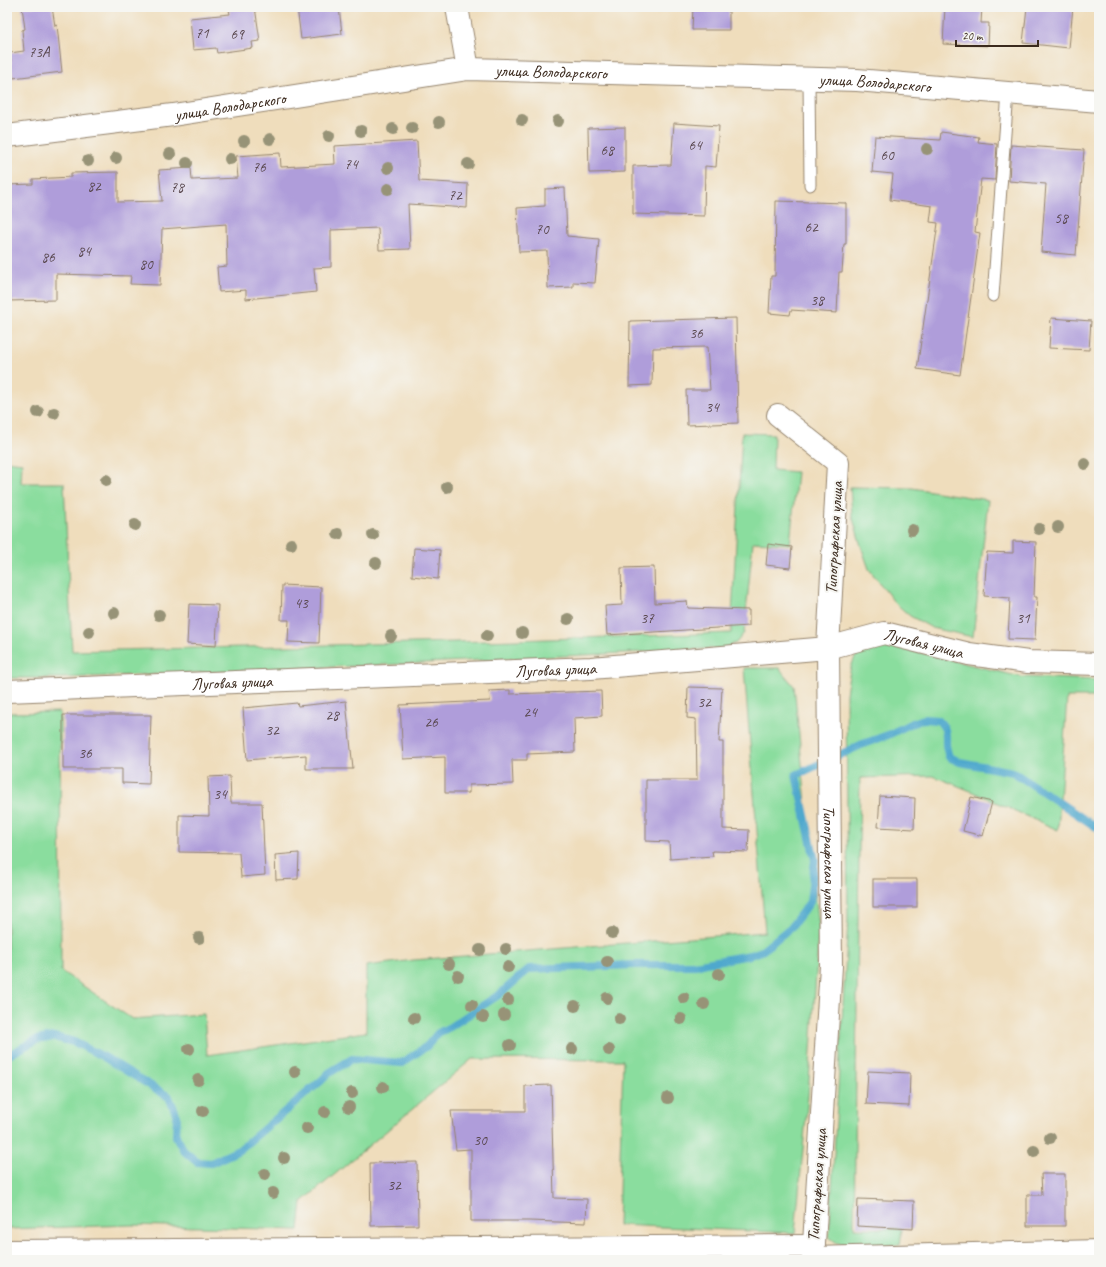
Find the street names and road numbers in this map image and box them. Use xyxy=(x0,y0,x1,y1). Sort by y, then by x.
street label: улица Володарского xyxy=(494,59,609,83)
street label: улица Володарского xyxy=(818,68,934,97)
street label: улица Володарского xyxy=(172,87,289,125)
street label: Типографская улица xyxy=(821,480,847,595)
street label: Луговая улица xyxy=(882,623,967,663)
street label: Луговая улица xyxy=(515,657,598,681)
street label: Луговая улица xyxy=(191,670,274,694)
street label: Типографская улица xyxy=(819,805,841,920)
street label: Типографская улица xyxy=(803,1127,831,1242)

